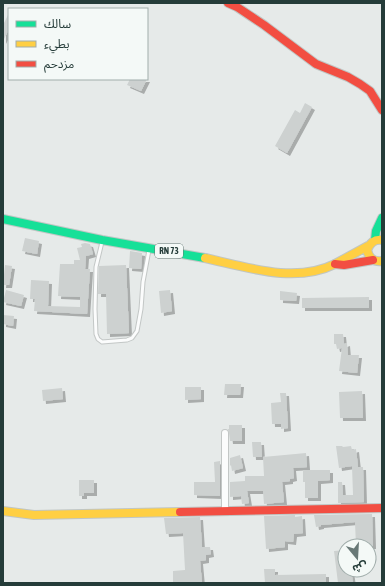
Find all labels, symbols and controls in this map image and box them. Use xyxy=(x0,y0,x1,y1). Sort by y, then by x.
legend xyxy=(8,8,148,80)
text: سالك xyxy=(44,17,71,31)
text: بطيء xyxy=(44,37,70,54)
text: مزدحم xyxy=(44,57,74,73)
road number: RN 73 xyxy=(155,244,183,258)
north arrow xyxy=(337,538,377,578)
text: ش xyxy=(351,559,369,576)

